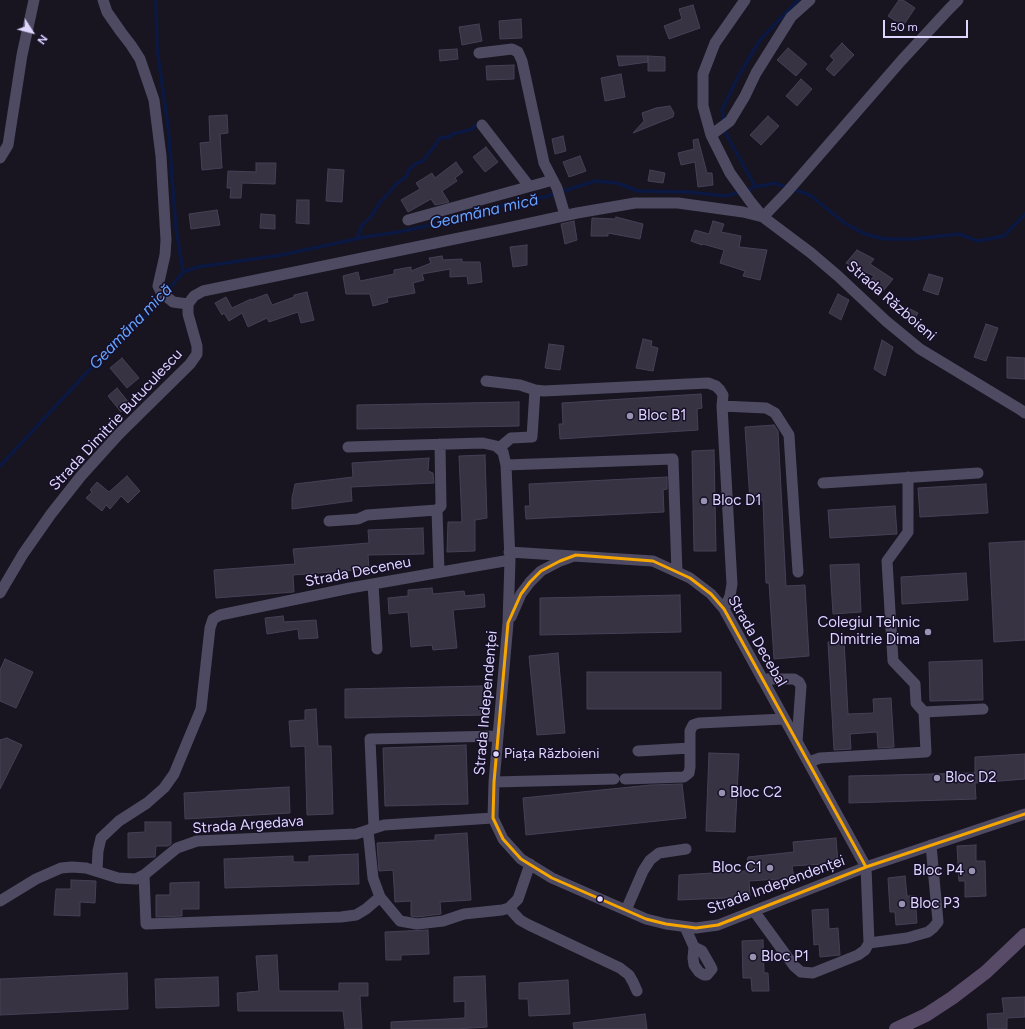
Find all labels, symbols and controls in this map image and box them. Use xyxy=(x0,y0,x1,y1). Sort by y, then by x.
north arrow xyxy=(12,12,52,52)
scale bar xyxy=(885,12,970,38)
text: 50 m xyxy=(890,20,918,34)
text: N xyxy=(34,32,50,47)
water label: Geamăna mică xyxy=(428,190,540,234)
street label: Strada Războieni xyxy=(842,257,940,345)
water label: Geamăna mică xyxy=(86,280,176,374)
street label: Strada Dimitrie Butuculescu xyxy=(46,346,186,494)
place label: Bloc B1 xyxy=(638,407,686,425)
marker: Bloc B1 xyxy=(625,411,635,421)
place label: Bloc D1 xyxy=(712,492,761,510)
marker: Bloc D1 xyxy=(699,496,709,506)
street label: Strada Deceneu xyxy=(304,553,412,591)
street label: Strada Decebal xyxy=(724,592,790,690)
place label: Colegiul Tehnic Dimitrie Dima xyxy=(817,614,920,649)
marker: Colegiul Tehnic Dimitrie Dima xyxy=(923,627,933,637)
street label: Strada Independenței xyxy=(471,630,501,776)
place label: Piața Războieni xyxy=(504,746,599,762)
marker: Piața Războieni xyxy=(491,749,501,759)
place label: Bloc D2 xyxy=(945,769,997,787)
marker: Bloc D2 xyxy=(932,773,942,783)
place label: Bloc C2 xyxy=(730,784,782,802)
marker: Bloc C2 xyxy=(717,788,727,798)
street label: Strada Argedava xyxy=(192,812,304,838)
street label: Strada Independenței xyxy=(705,852,847,918)
place label: Bloc C1 xyxy=(712,859,762,877)
place label: Bloc P4 xyxy=(913,862,964,880)
marker: Bloc C1 xyxy=(765,863,775,873)
marker: Bloc P4 xyxy=(967,866,977,876)
unlabelled marker xyxy=(595,894,605,904)
place label: Bloc P3 xyxy=(910,895,960,913)
marker: Bloc P3 xyxy=(897,899,907,909)
place label: Bloc P1 xyxy=(761,948,809,966)
marker: Bloc P1 xyxy=(748,952,758,962)

